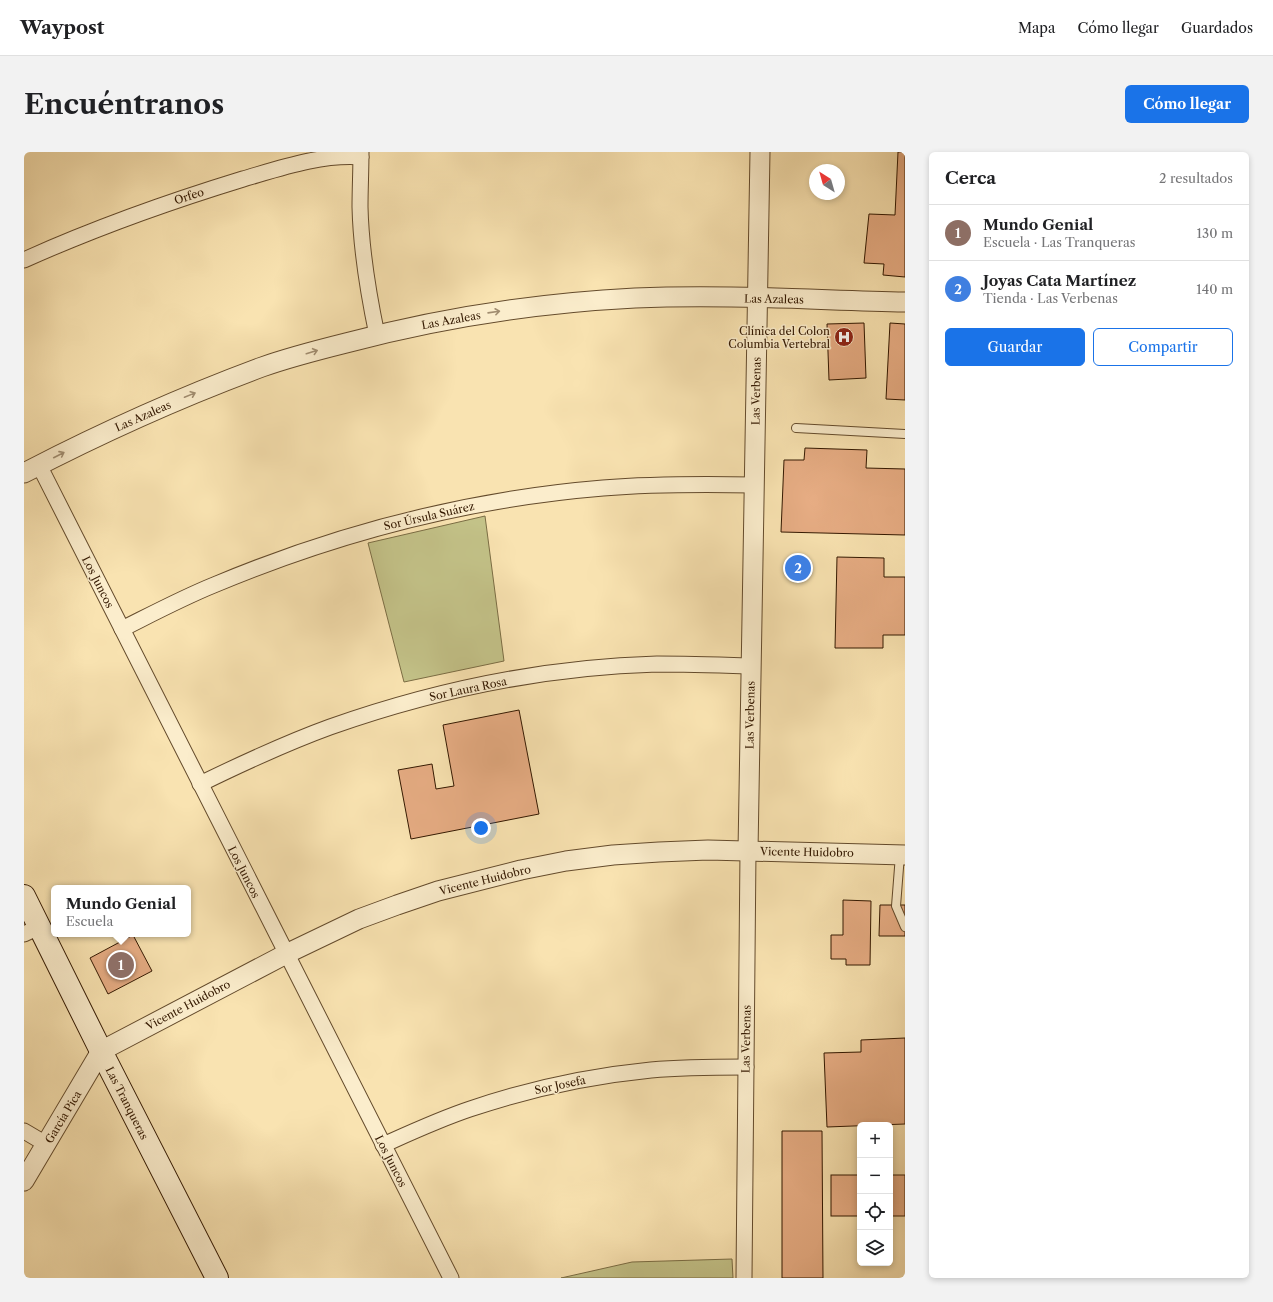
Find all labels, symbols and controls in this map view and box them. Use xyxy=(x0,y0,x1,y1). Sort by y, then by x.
text: Waypost xyxy=(20,16,104,39)
text: Mapa xyxy=(1018,19,1055,37)
text: Cómo llegar xyxy=(1077,19,1159,37)
text: Guardados xyxy=(1181,19,1253,37)
button: Cómo llegar xyxy=(1125,85,1249,123)
text: Encuéntranos xyxy=(24,87,224,121)
north arrow xyxy=(809,164,845,200)
text: Cerca xyxy=(945,168,996,188)
text: 2 resultados xyxy=(1159,170,1233,186)
street label: Orfeo xyxy=(172,185,206,207)
text: Mundo Genial xyxy=(983,215,1093,234)
text: 1 xyxy=(955,225,961,241)
text: 130 m xyxy=(1197,225,1233,241)
text: Escuela · Las Tranqueras xyxy=(983,234,1135,250)
text: Joyas Cata Martínez xyxy=(983,271,1136,290)
text: 2 xyxy=(954,281,962,297)
text: 140 m xyxy=(1196,281,1233,297)
text: Tienda · Las Verbenas xyxy=(983,290,1118,306)
street label: Las Azaleas xyxy=(744,291,804,307)
street label: Las Azaleas xyxy=(420,308,482,332)
one-way arrow xyxy=(487,308,500,316)
place label: Clínica del Colon Columbia Vertebral xyxy=(728,324,831,351)
hospital icon: Clínica del Colon Columbia Vertebral xyxy=(833,326,855,348)
button: Guardar xyxy=(945,328,1085,366)
button: Compartir xyxy=(1093,328,1233,366)
one-way arrow xyxy=(306,348,319,355)
street label: Las Verbenas xyxy=(748,357,764,425)
one-way arrow xyxy=(183,391,195,399)
street label: Las Azaleas xyxy=(113,397,173,435)
one-way arrow xyxy=(53,451,65,458)
street label: Sor Úrsula Suárez xyxy=(382,499,476,533)
pin: 2 xyxy=(785,553,811,583)
street label: Los Juncos xyxy=(79,554,117,611)
street label: Sor Laura Rosa xyxy=(428,674,508,704)
street label: Las Verbenas xyxy=(742,681,758,749)
your location xyxy=(471,818,491,838)
street label: Los Juncos xyxy=(225,844,263,901)
street label: Vicente Huidobro xyxy=(759,844,854,860)
street label: Vicente Huidobro xyxy=(437,862,532,898)
popup xyxy=(51,885,191,937)
text: Mundo Genial xyxy=(66,894,176,913)
text: Escuela xyxy=(66,913,113,929)
pin: 1 xyxy=(108,950,134,980)
street label: Vicente Huidobro xyxy=(142,977,233,1034)
street label: Las Verbenas xyxy=(738,1005,754,1073)
street label: Las Tranqueras xyxy=(103,1064,151,1142)
street label: Sor Josefa xyxy=(533,1073,587,1097)
street label: García Pica xyxy=(42,1088,84,1146)
map controls xyxy=(857,1122,893,1266)
button: + xyxy=(857,1122,893,1158)
street label: Los Juncos xyxy=(372,1133,410,1190)
button: − xyxy=(857,1158,893,1194)
button: locate xyxy=(857,1194,893,1230)
button: layers xyxy=(857,1230,893,1266)

